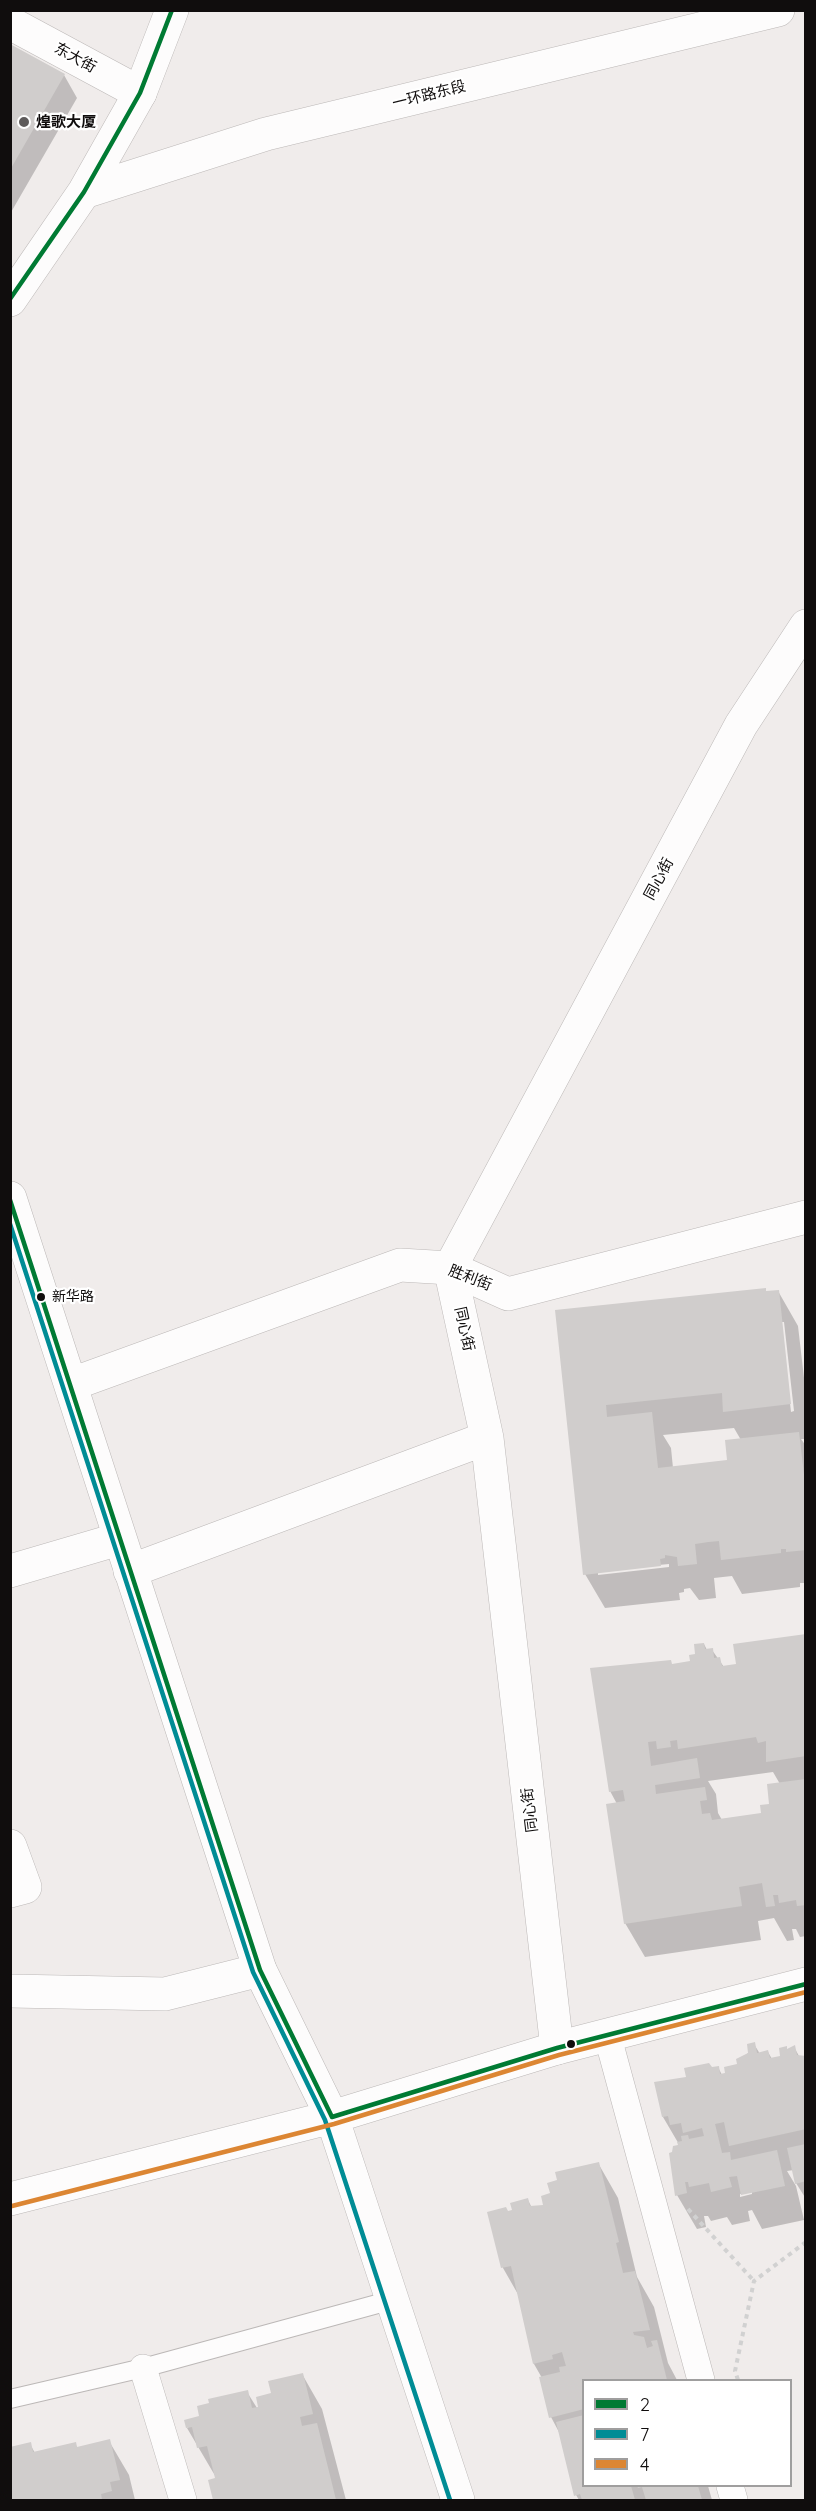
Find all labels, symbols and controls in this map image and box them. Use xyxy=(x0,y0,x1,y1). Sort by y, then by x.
street label: 东大街 xyxy=(51,39,99,77)
street label: 一环路东段 xyxy=(390,77,468,113)
place label: 煌歌大厦 xyxy=(36,113,96,131)
marker: 煌歌大厦 xyxy=(17,115,31,129)
street label: 同心街 xyxy=(640,855,678,903)
street label: 胜利街 xyxy=(446,1262,494,1294)
place label: 新华路 xyxy=(52,1289,94,1305)
marker: 新华路 xyxy=(35,1291,47,1303)
street label: 同心街 xyxy=(451,1305,477,1353)
street label: 同心街 xyxy=(518,1787,542,1833)
unlabelled marker xyxy=(565,2038,577,2050)
legend xyxy=(582,2379,792,2487)
text: 2 xyxy=(640,2393,650,2416)
text: 7 xyxy=(640,2423,649,2446)
text: 4 xyxy=(640,2453,650,2476)

